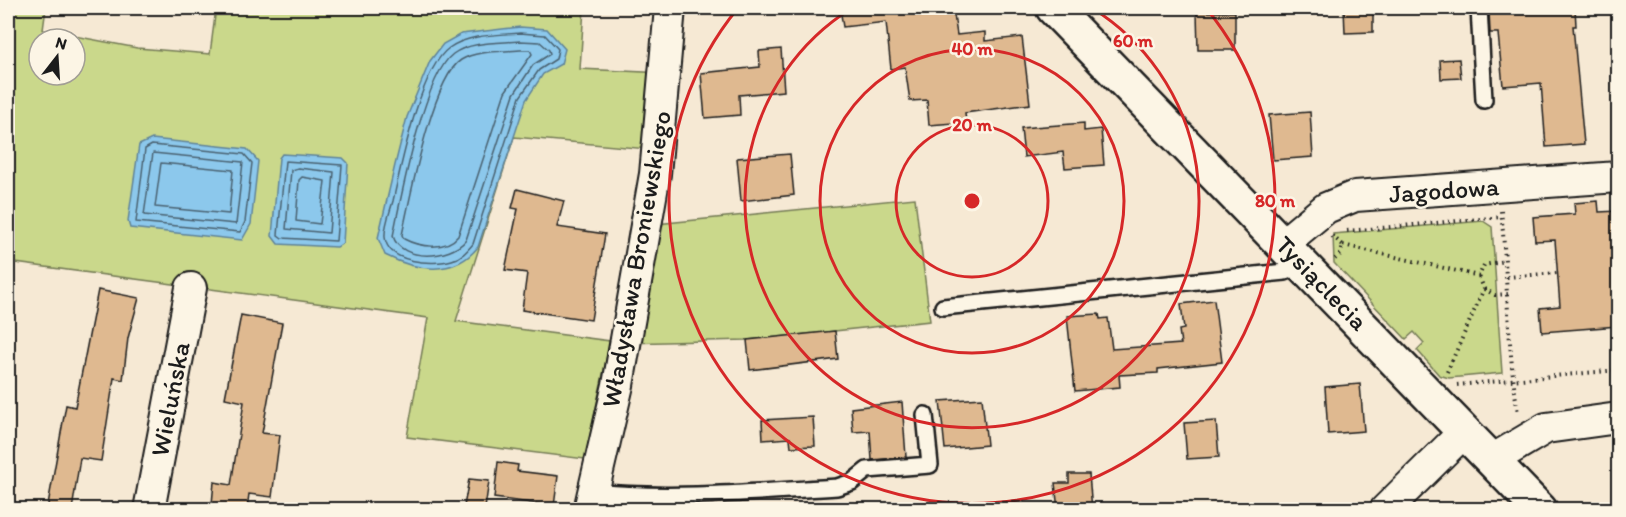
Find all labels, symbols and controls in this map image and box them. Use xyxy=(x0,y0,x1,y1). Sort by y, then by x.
north arrow xyxy=(27,27,87,87)
text: 60 m xyxy=(1113,30,1154,52)
text: N xyxy=(53,32,69,54)
text: 40 m xyxy=(951,38,993,60)
street label: Władysława Broniewskiego xyxy=(594,108,678,410)
text: 20 m xyxy=(952,114,993,136)
street label: Jagodowa xyxy=(1388,170,1501,210)
text: 80 m xyxy=(1255,190,1296,212)
centre of rings xyxy=(962,191,982,211)
street label: Tysiąclecia xyxy=(1269,229,1375,338)
street label: Wieluńska xyxy=(143,338,197,459)

